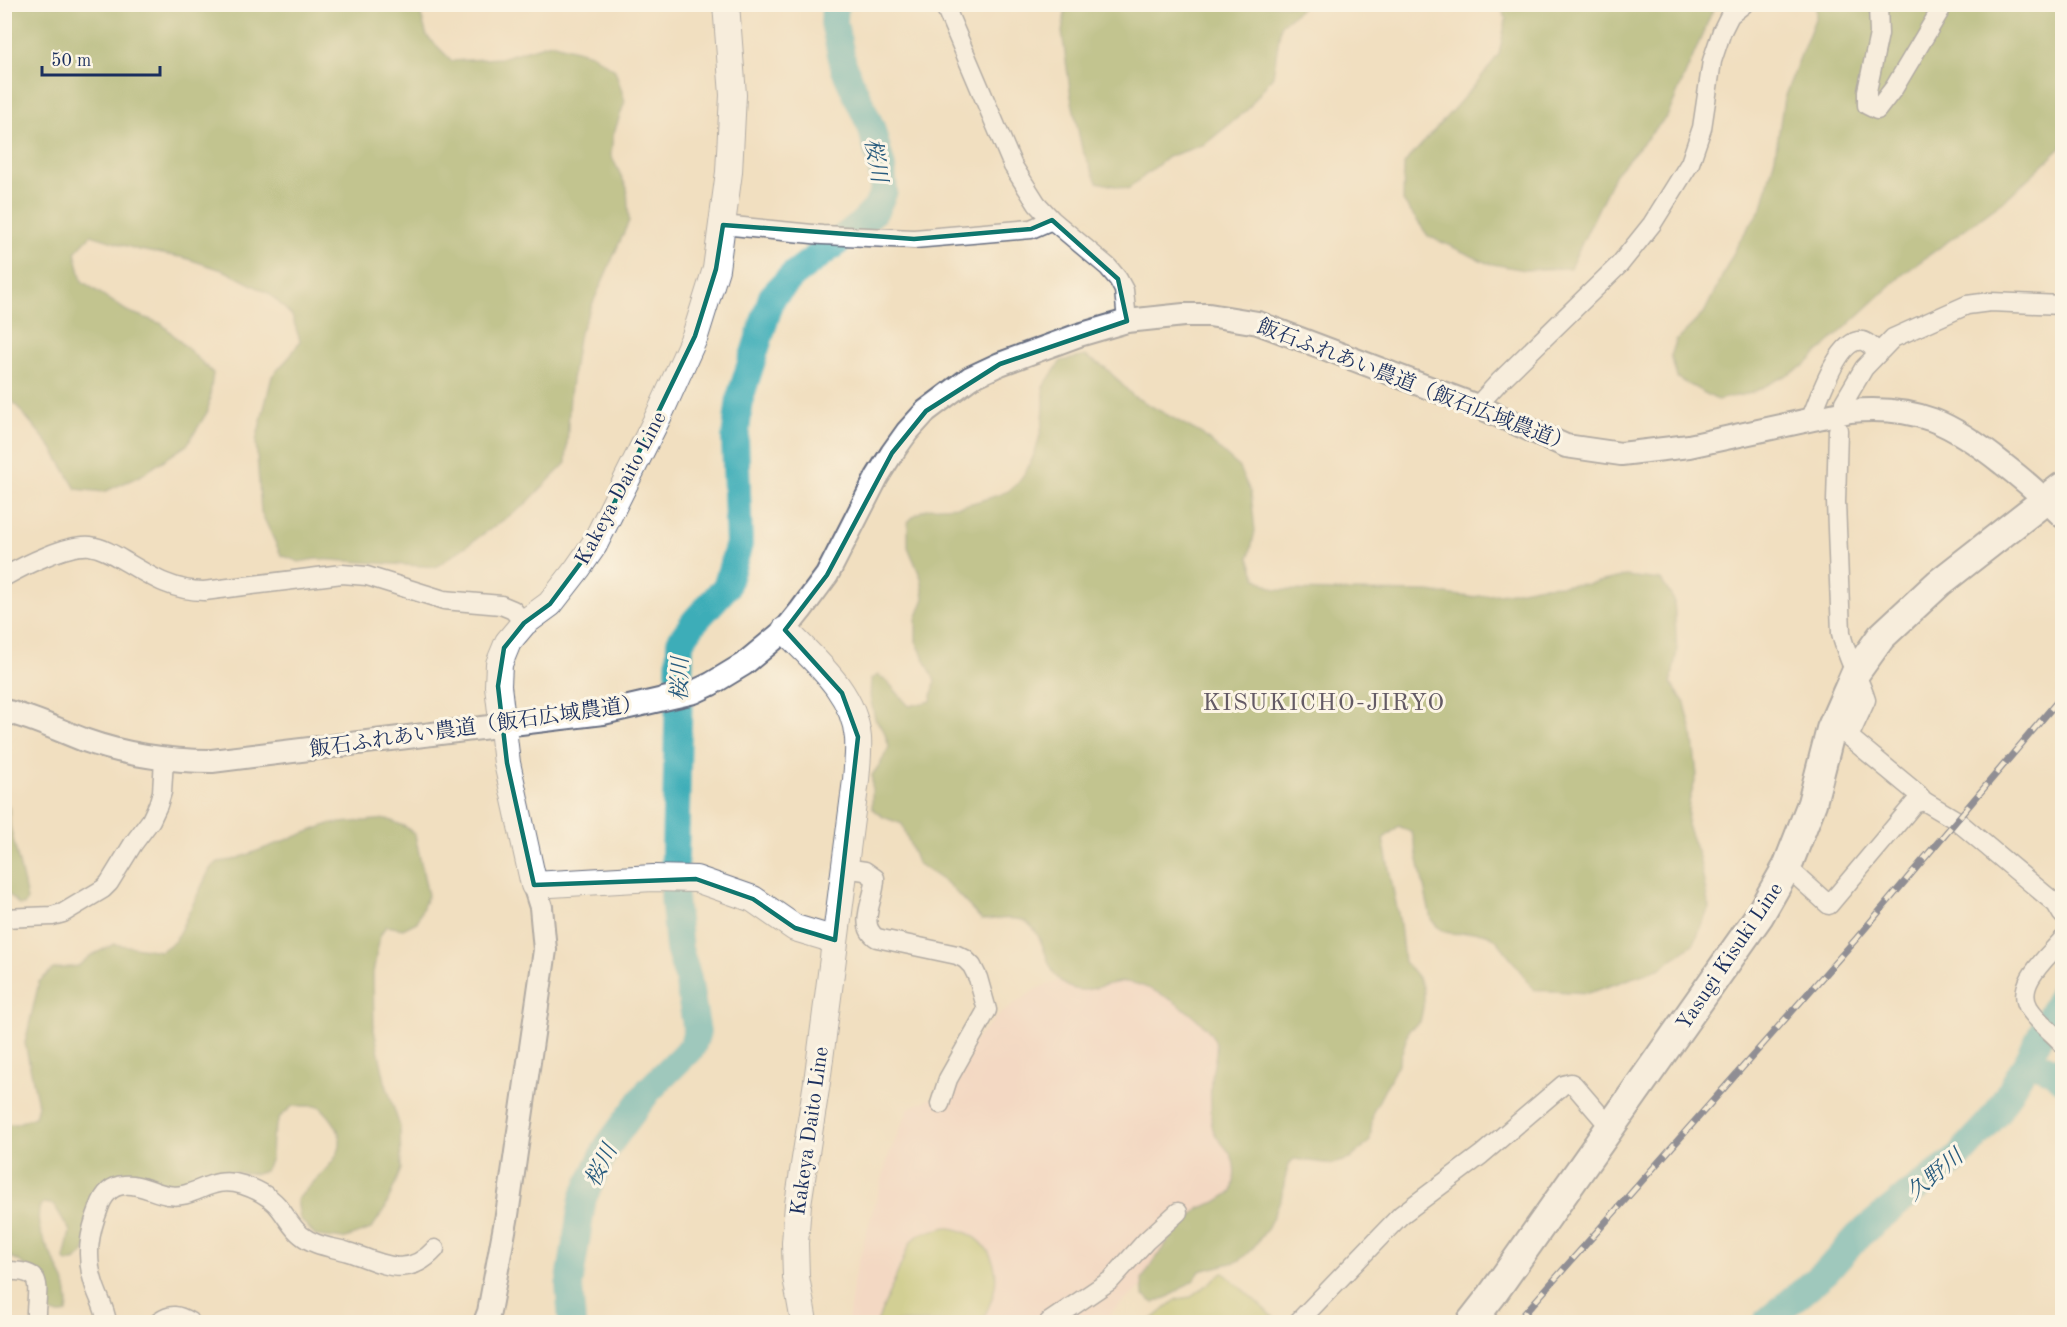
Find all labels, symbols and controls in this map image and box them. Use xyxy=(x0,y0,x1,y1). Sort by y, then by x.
scale bar xyxy=(42,39,160,77)
text: 50 m xyxy=(51,52,91,70)
water label: 桜川 xyxy=(860,136,892,186)
street label: 飯石ふれあい農道（飯石広域農道） xyxy=(1254,315,1576,456)
street label: Kakeya Daito Line xyxy=(572,409,671,569)
water label: 桜川 xyxy=(668,655,692,701)
street label: 飯石ふれあい農道（飯石広域農道） xyxy=(308,692,644,761)
district label: KISUKICHO-JIRYO xyxy=(1202,692,1446,716)
street label: Yasugi Kisuki Line xyxy=(1673,879,1787,1034)
street label: Kakeya Daito Line xyxy=(788,1045,833,1217)
water label: 桜川 xyxy=(580,1139,622,1191)
water label: 久野川 xyxy=(1902,1143,1969,1205)

